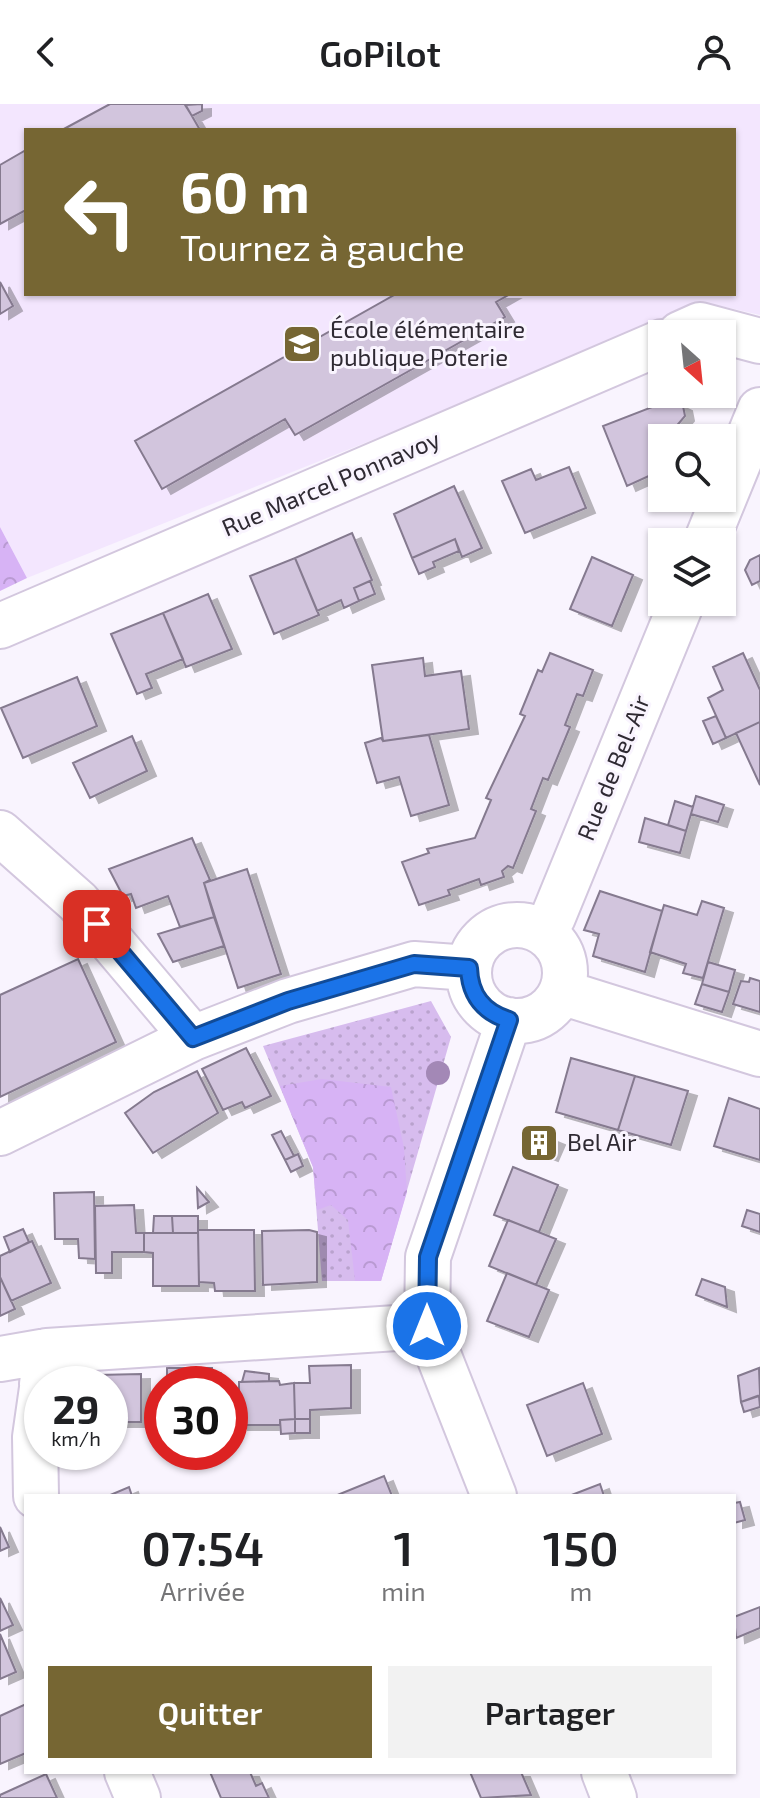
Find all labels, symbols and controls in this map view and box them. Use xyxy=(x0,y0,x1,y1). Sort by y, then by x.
icon: back xyxy=(24,30,68,74)
icon: person xyxy=(692,30,736,74)
text: GoPilot xyxy=(319,31,441,74)
text: 60 m xyxy=(180,157,310,224)
icon: left xyxy=(48,160,152,264)
text: Tournez à gauche xyxy=(180,225,465,268)
place label: École élémentaire publique Poterie xyxy=(330,314,525,371)
north arrow xyxy=(648,320,736,408)
map controls xyxy=(648,320,736,616)
school or university icon: École élémentaire publique Poterie xyxy=(281,323,323,365)
street label: Rue Marcel Ponnavoy xyxy=(217,423,444,542)
button: search xyxy=(648,424,736,512)
button: layers xyxy=(648,528,736,616)
street label: Rue de Bel-Air xyxy=(570,690,655,844)
pin xyxy=(63,890,131,958)
icon: arrive xyxy=(75,902,119,946)
building icon: Bel Air xyxy=(518,1122,560,1164)
place label: Bel Air xyxy=(567,1127,637,1156)
position arrow xyxy=(385,1284,469,1368)
speed limit sign: 30 xyxy=(144,1366,248,1470)
text: 29 xyxy=(53,1384,99,1432)
text: km/h xyxy=(51,1426,101,1450)
text: 07:54 xyxy=(141,1518,264,1576)
text: 1 xyxy=(393,1518,414,1576)
text: 150 xyxy=(543,1518,619,1576)
text: Arrivée xyxy=(160,1575,245,1606)
text: min xyxy=(381,1575,426,1606)
text: m xyxy=(569,1575,592,1606)
button: Quitter xyxy=(48,1666,372,1758)
button: Partager xyxy=(388,1666,712,1758)

